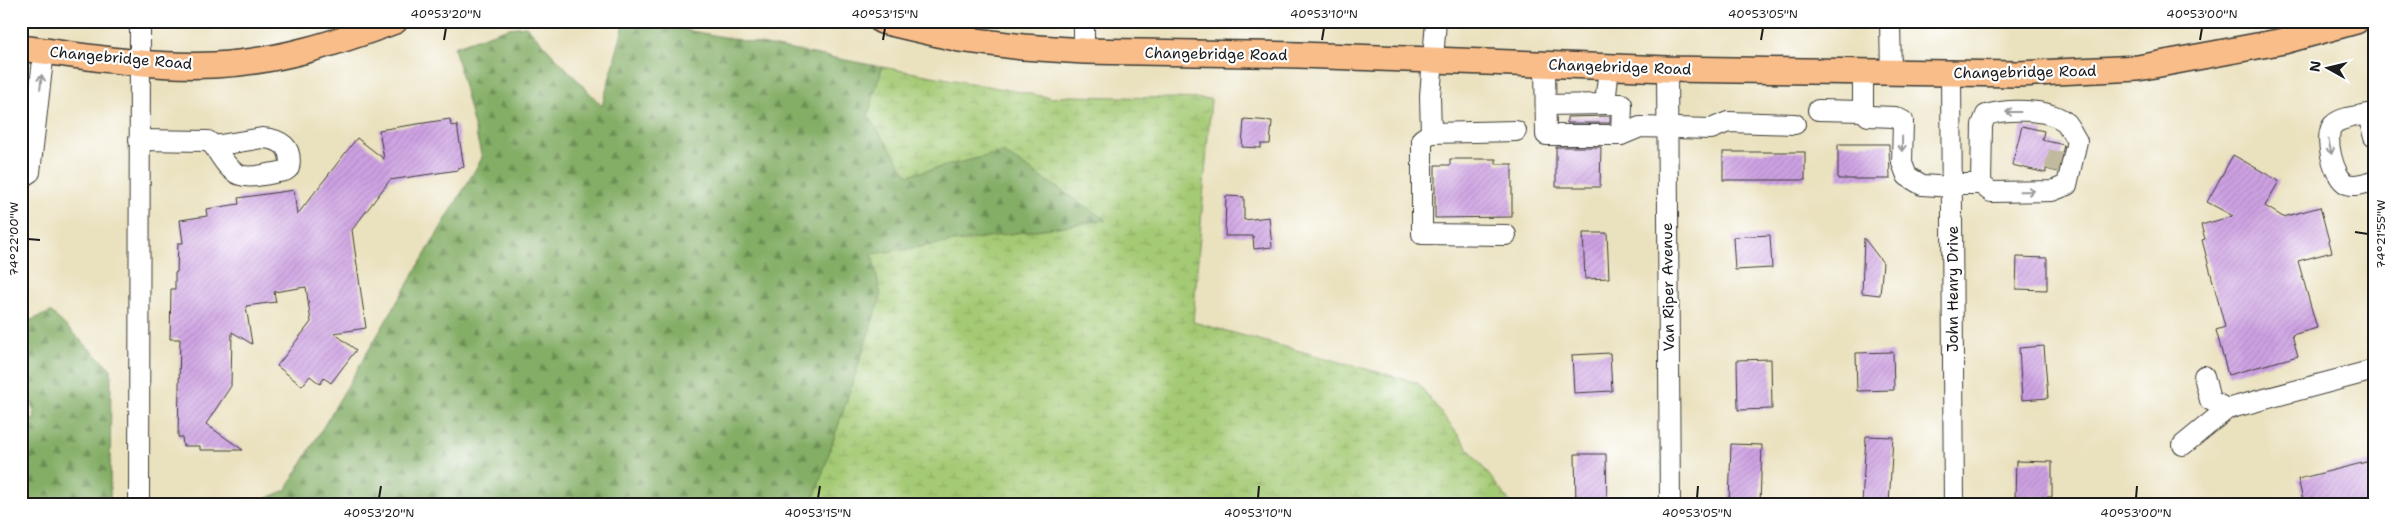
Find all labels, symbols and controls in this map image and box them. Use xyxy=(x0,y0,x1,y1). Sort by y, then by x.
text: 40°53'20"N xyxy=(411,6,482,22)
text: 40°53'15"N xyxy=(852,6,918,22)
text: 40°53'10"N xyxy=(1290,6,1358,22)
text: 40°53'05"N xyxy=(1728,6,1798,22)
text: 40°53'00"N xyxy=(2166,6,2238,22)
street label: Changebridge Road xyxy=(49,42,194,74)
north arrow xyxy=(2302,42,2352,92)
street label: Changebridge Road xyxy=(1144,43,1288,65)
street label: Changebridge Road xyxy=(1548,55,1692,80)
text: N xyxy=(2305,59,2325,73)
street label: Changebridge Road xyxy=(1953,61,2097,83)
one-way arrow xyxy=(36,74,46,90)
one-way arrow xyxy=(2005,107,2021,117)
one-way arrow xyxy=(1897,136,1907,152)
one-way arrow xyxy=(2326,139,2336,155)
one-way arrow xyxy=(2019,187,2035,196)
text: 74°21'55"W xyxy=(2373,199,2389,269)
text: 74°22'00"W xyxy=(6,202,22,276)
street label: Van Riper Avenue xyxy=(1657,222,1679,352)
street label: John Henry Drive xyxy=(1943,226,1963,352)
text: 40°53'20"N xyxy=(344,505,415,521)
text: 40°53'15"N xyxy=(785,505,851,521)
text: 40°53'10"N xyxy=(1224,505,1292,521)
text: 40°53'05"N xyxy=(1662,505,1732,521)
text: 40°53'00"N xyxy=(2100,505,2172,521)

